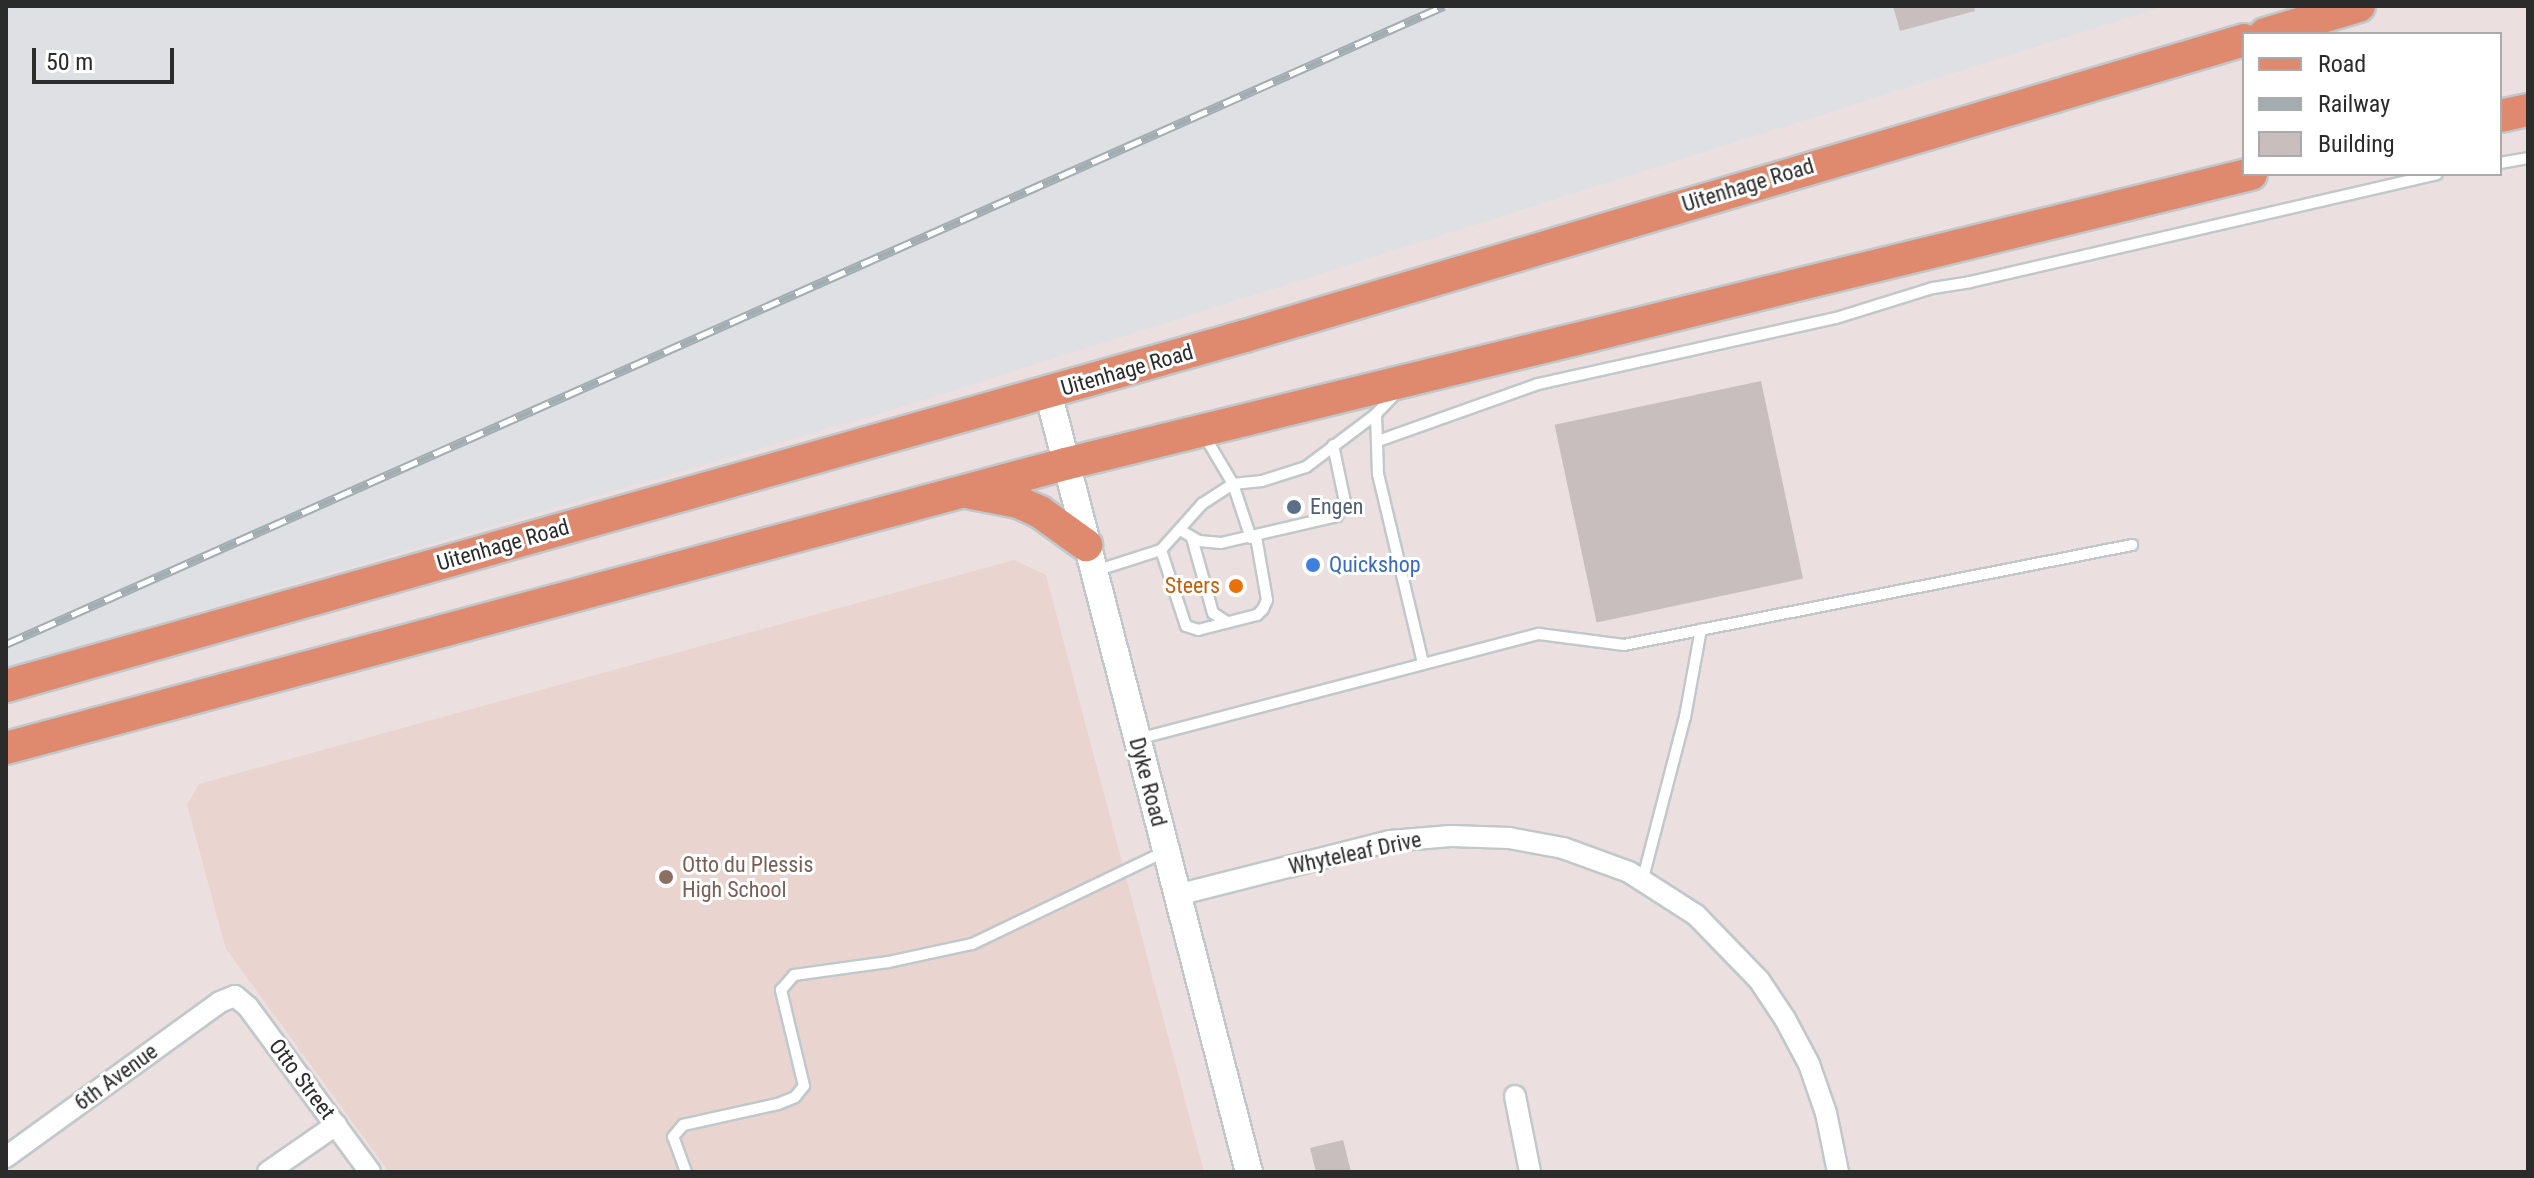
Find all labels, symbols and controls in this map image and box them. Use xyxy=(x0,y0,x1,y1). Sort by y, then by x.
scale bar xyxy=(36,32,178,82)
legend xyxy=(2242,32,2502,176)
text: 50 m xyxy=(46,48,93,76)
text: Road xyxy=(2318,50,2366,78)
text: Railway xyxy=(2318,90,2390,118)
text: Building xyxy=(2318,130,2395,158)
street label: Uitenhage Road xyxy=(1679,152,1817,218)
street label: Uitenhage Road xyxy=(1058,339,1196,401)
place label: Engen xyxy=(1310,494,1363,520)
marker: Engen xyxy=(1285,498,1303,516)
street label: Uitenhage Road xyxy=(434,514,572,576)
place label: Quickshop xyxy=(1329,552,1421,578)
marker: Quickshop xyxy=(1304,556,1322,574)
place label: Steers xyxy=(1165,573,1220,599)
marker: Steers xyxy=(1227,577,1245,595)
street label: Dyke Road xyxy=(1123,735,1173,829)
street label: Whyteleaf Drive xyxy=(1286,826,1424,880)
place label: Otto du Plessis High School xyxy=(682,851,813,902)
marker: Otto du Plessis High School xyxy=(657,868,675,886)
street label: Otto Street xyxy=(263,1034,341,1124)
street label: 6th Avenue xyxy=(69,1038,163,1116)

